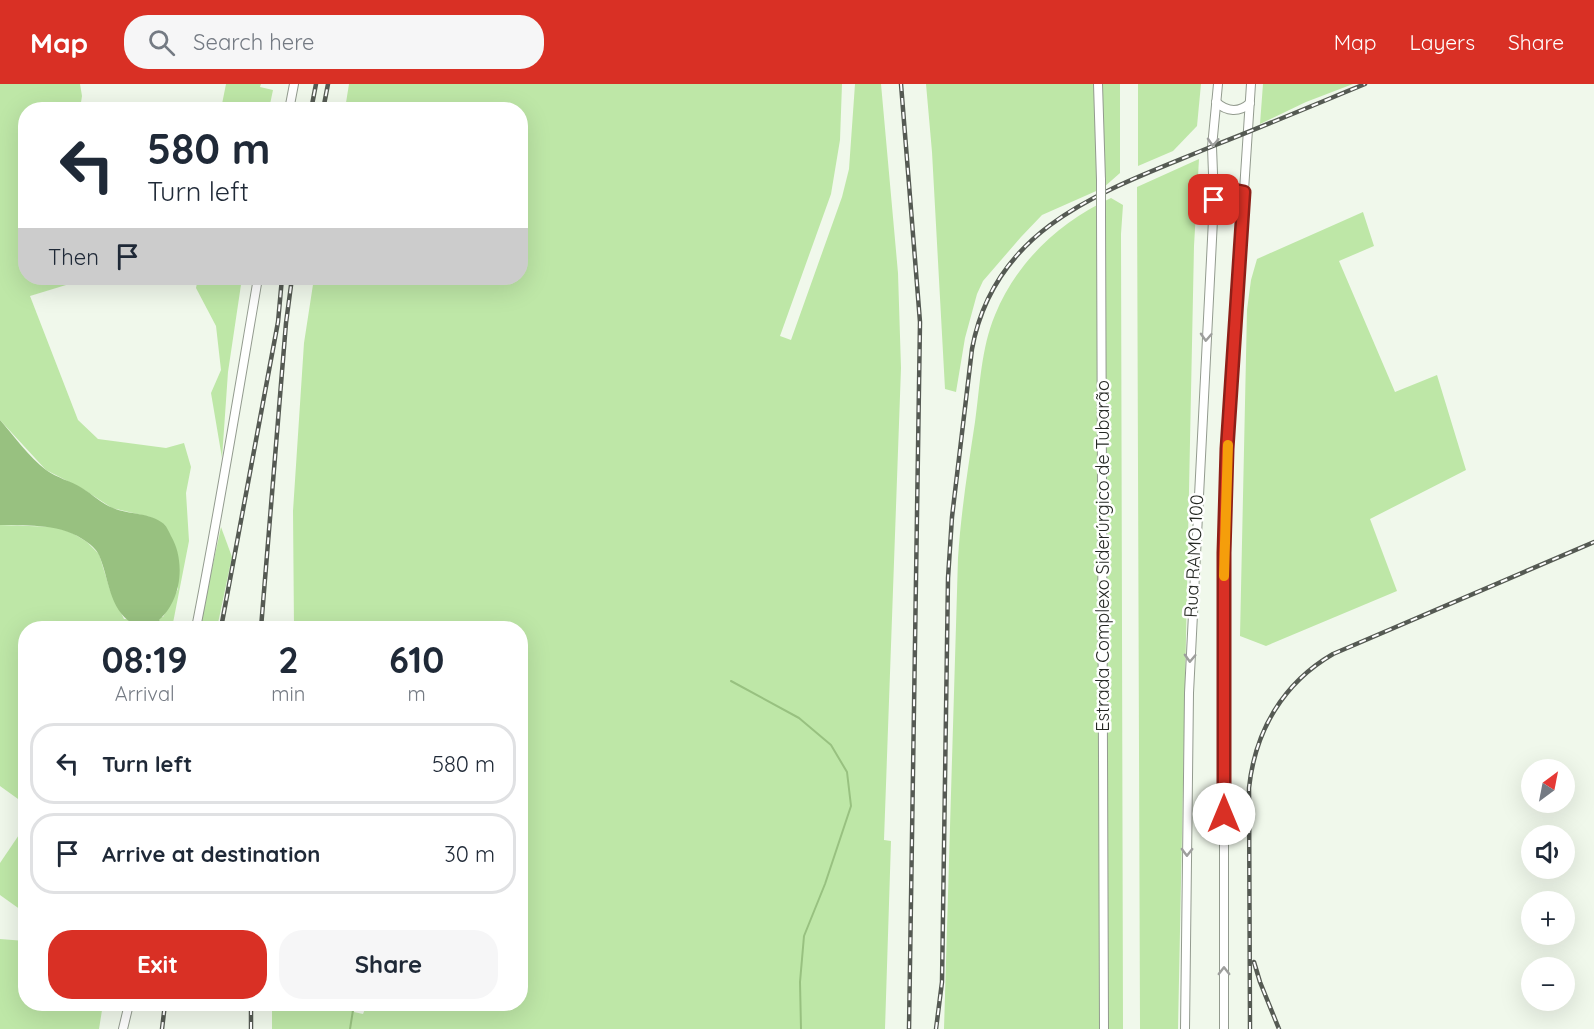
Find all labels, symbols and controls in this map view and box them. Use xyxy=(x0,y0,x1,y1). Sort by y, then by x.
search box xyxy=(124,15,544,69)
text: Map xyxy=(30,25,88,60)
icon: search xyxy=(145,26,178,59)
text: Search here xyxy=(193,28,315,56)
text: Map xyxy=(1334,29,1377,55)
text: Layers xyxy=(1410,29,1475,55)
text: Share xyxy=(1508,29,1564,55)
text: 580 m xyxy=(147,122,270,175)
icon: left xyxy=(48,126,126,204)
one-way arrow xyxy=(1206,138,1219,147)
text: Turn left xyxy=(147,174,249,208)
pin xyxy=(1188,174,1239,225)
icon: arrive xyxy=(1197,183,1230,216)
icon: arrive xyxy=(111,240,144,273)
text: Then xyxy=(48,243,99,271)
one-way arrow xyxy=(1199,332,1212,341)
street label: Estrada Complexo Siderúrgico de Tubarão xyxy=(1091,380,1114,732)
street label: Rua RAMO 100 xyxy=(1179,494,1208,618)
text: 08:19 xyxy=(102,637,188,682)
text: 2 xyxy=(278,637,299,682)
text: 610 xyxy=(389,637,444,682)
one-way arrow xyxy=(1183,653,1196,662)
text: Arrival xyxy=(115,681,175,706)
text: min xyxy=(271,681,305,706)
text: m xyxy=(408,681,426,706)
icon: left xyxy=(51,747,84,780)
text: Turn left xyxy=(102,750,192,778)
text: 580 m xyxy=(432,750,495,778)
north arrow xyxy=(1521,759,1575,813)
map controls xyxy=(1521,759,1575,1011)
position arrow xyxy=(1192,782,1256,846)
button: sound xyxy=(1521,825,1575,879)
icon: arrive xyxy=(51,837,84,870)
text: Arrive at destination xyxy=(102,840,320,868)
text: 30 m xyxy=(444,840,495,868)
one-way arrow xyxy=(1181,848,1193,857)
button: + xyxy=(1521,891,1575,945)
button: Exit xyxy=(48,930,267,999)
button: Share xyxy=(279,930,498,999)
button: − xyxy=(1521,957,1575,1011)
one-way arrow xyxy=(1218,966,1230,975)

